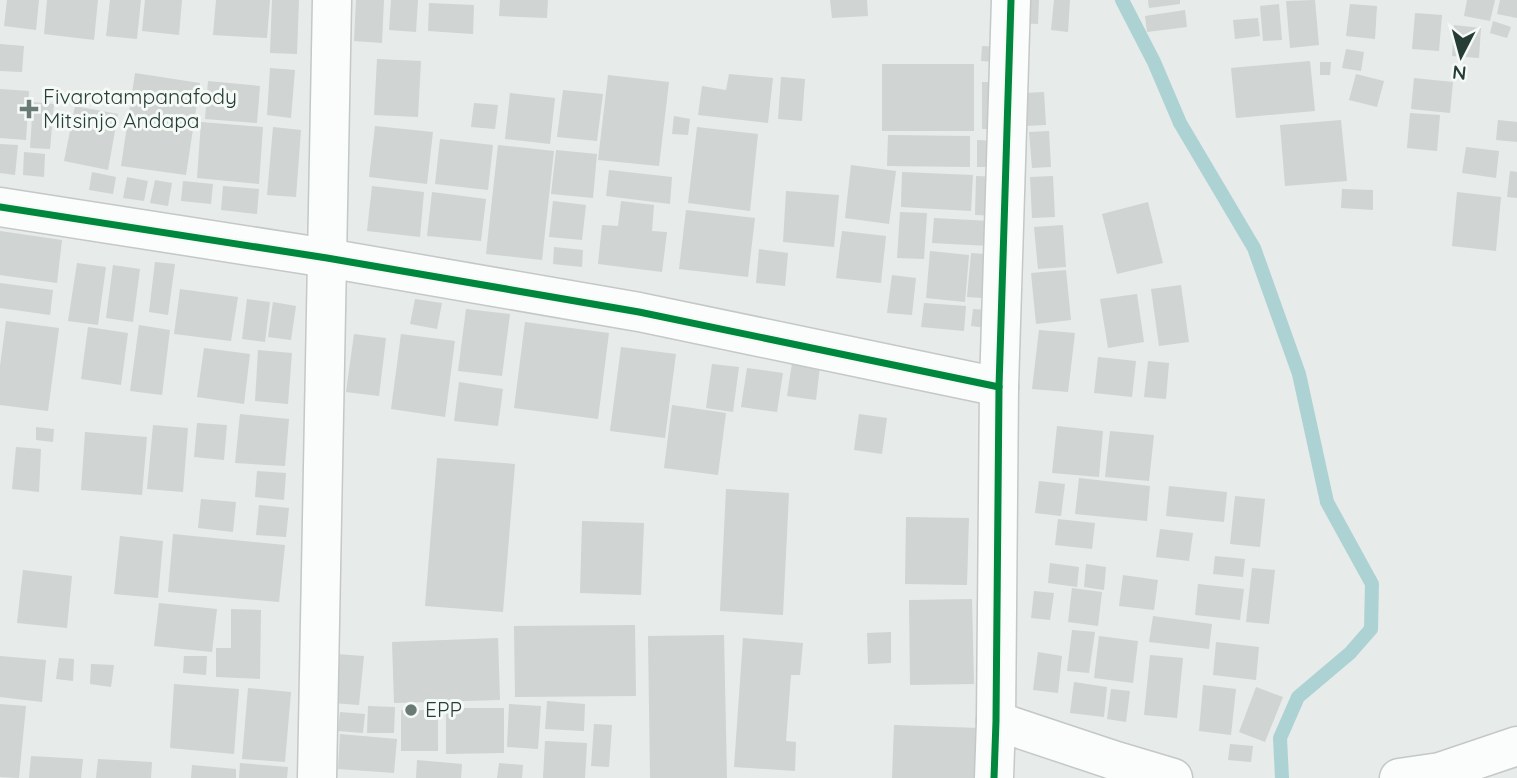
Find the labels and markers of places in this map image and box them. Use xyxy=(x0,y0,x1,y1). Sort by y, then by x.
place label: Fivarotampanafody Mitsinjo Andapa xyxy=(43,83,237,133)
marker: Fivarotampanafody Mitsinjo Andapa xyxy=(21,101,37,117)
place label: EPP xyxy=(425,696,462,722)
marker: EPP xyxy=(403,702,419,718)

